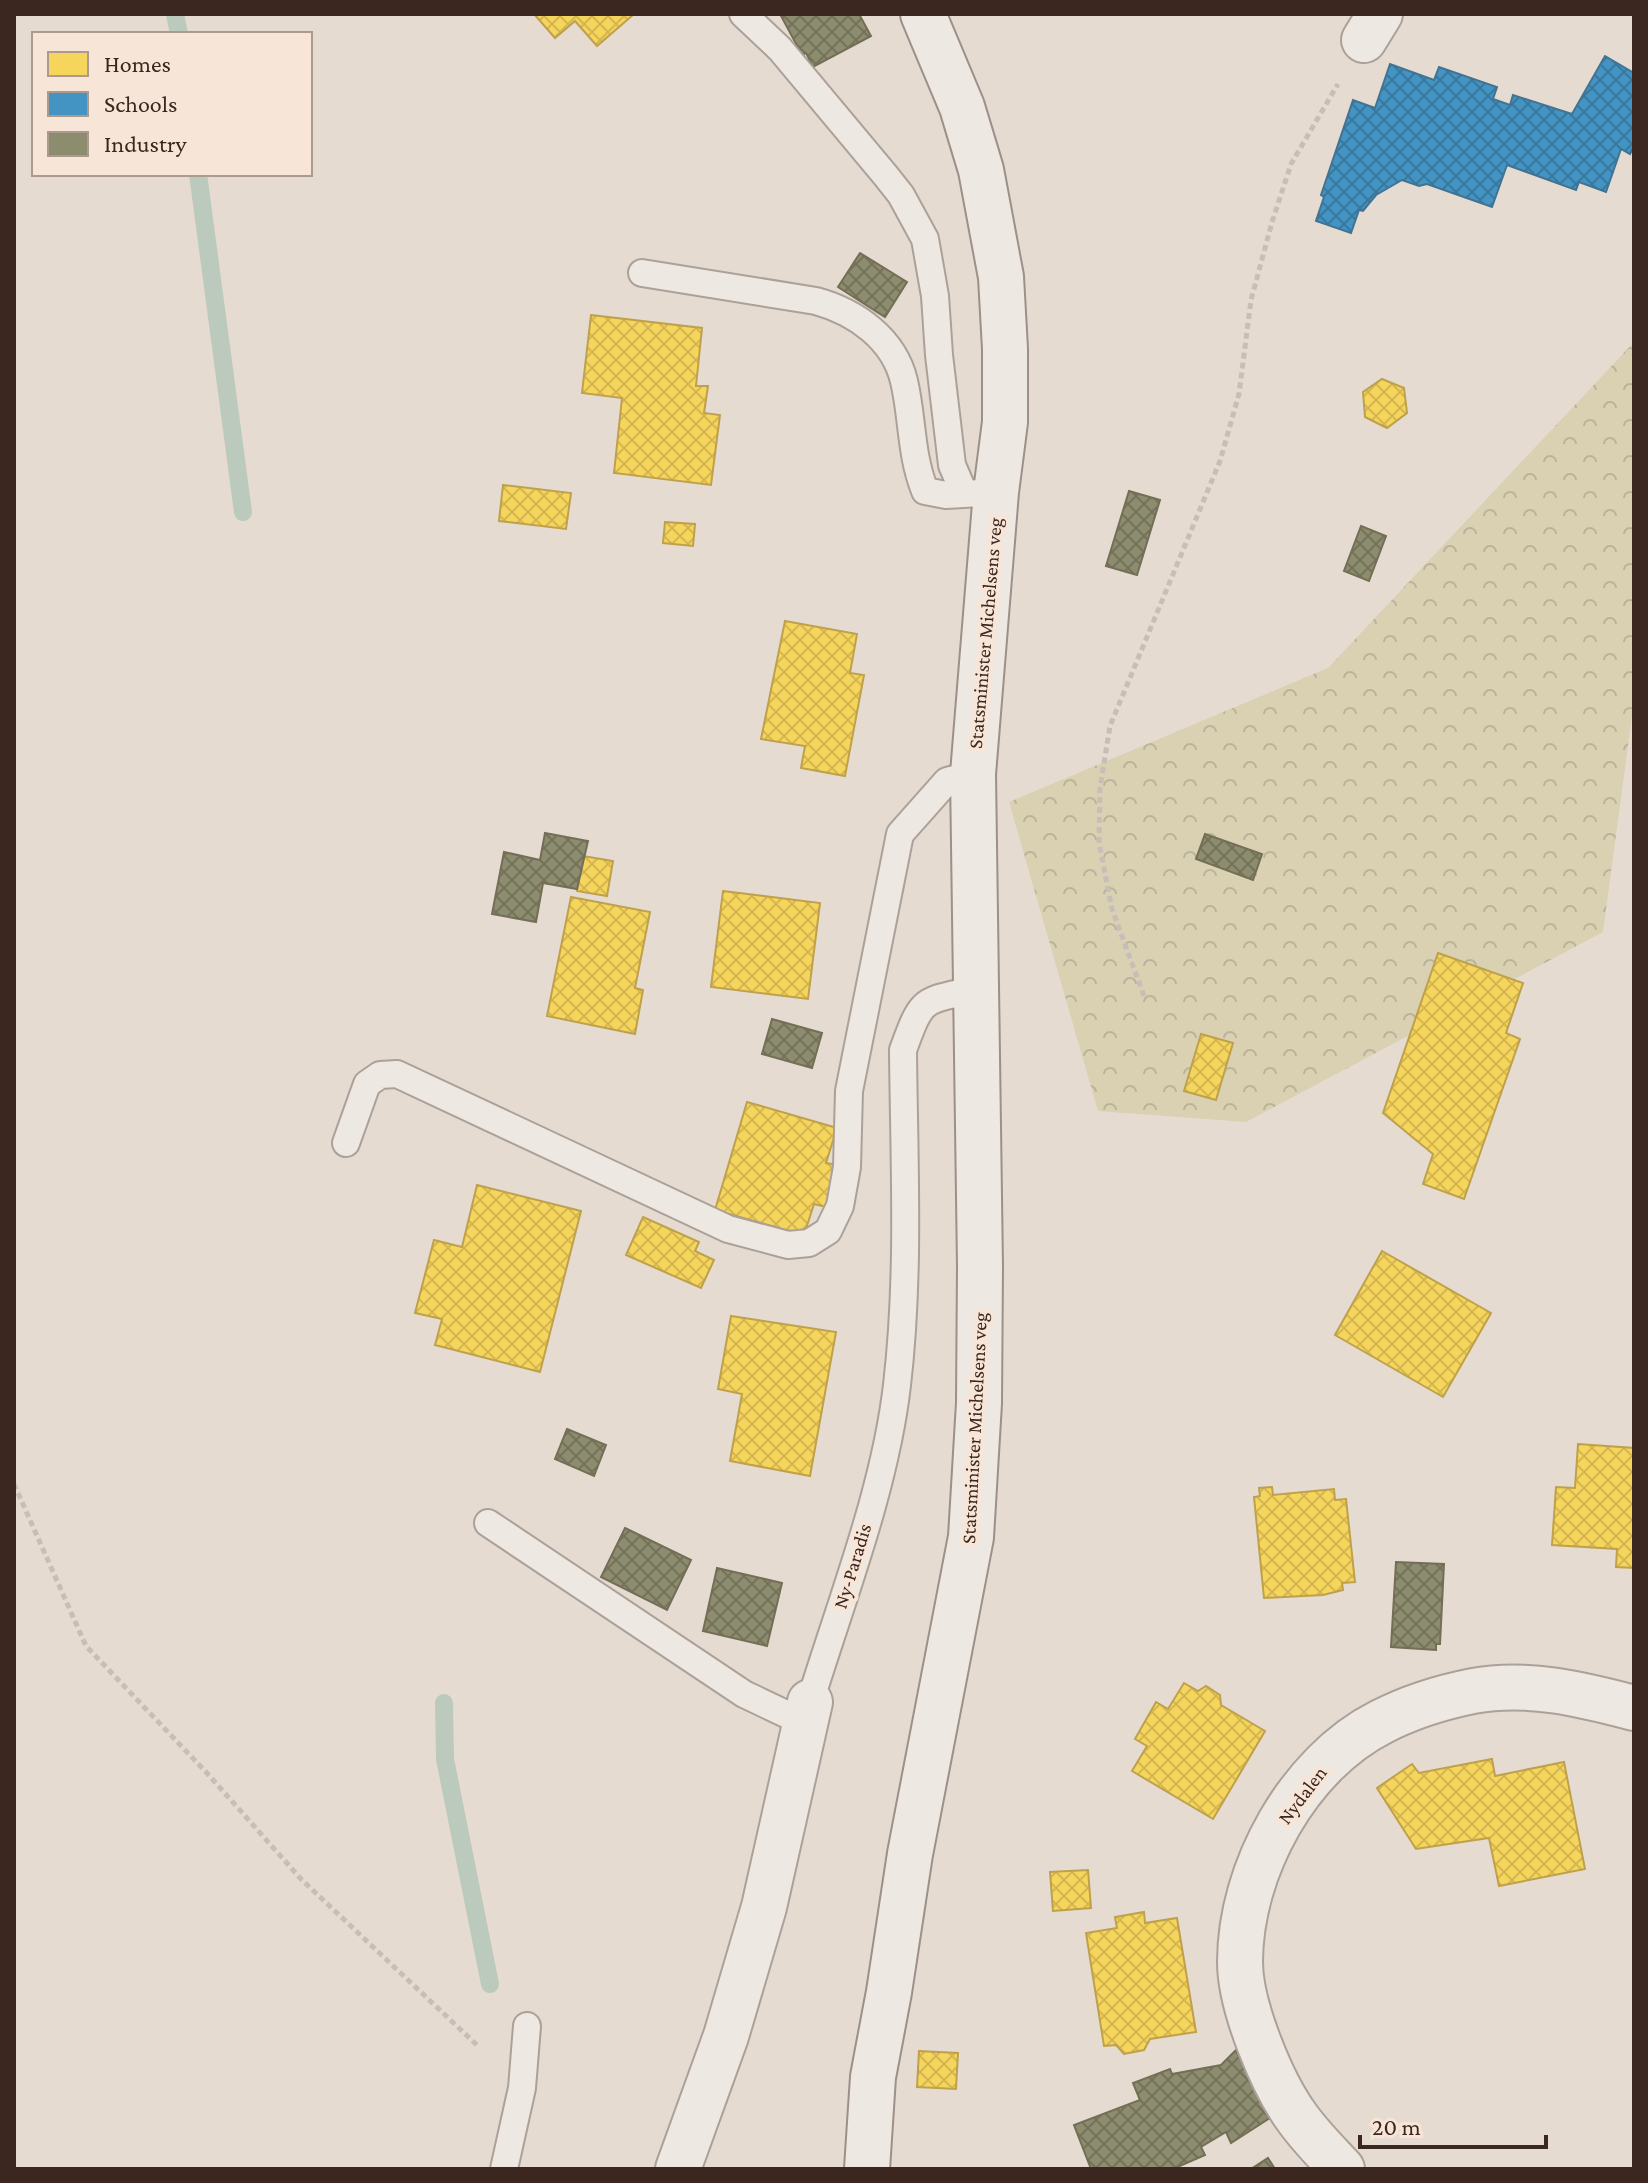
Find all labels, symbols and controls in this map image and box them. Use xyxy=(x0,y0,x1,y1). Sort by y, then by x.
legend xyxy=(32,32,312,176)
text: Homes xyxy=(104,50,171,77)
text: Schools xyxy=(104,90,178,117)
text: Industry xyxy=(104,130,187,157)
street label: Statsminister Michelsens veg xyxy=(964,516,1007,750)
street label: Statsminister Michelsens veg xyxy=(957,1311,992,1544)
street label: Ny-Paradis xyxy=(829,1521,876,1612)
street label: Nydalen xyxy=(1273,1762,1332,1829)
scale bar xyxy=(1360,2099,1546,2149)
text: 20 m xyxy=(1372,2113,1421,2140)

